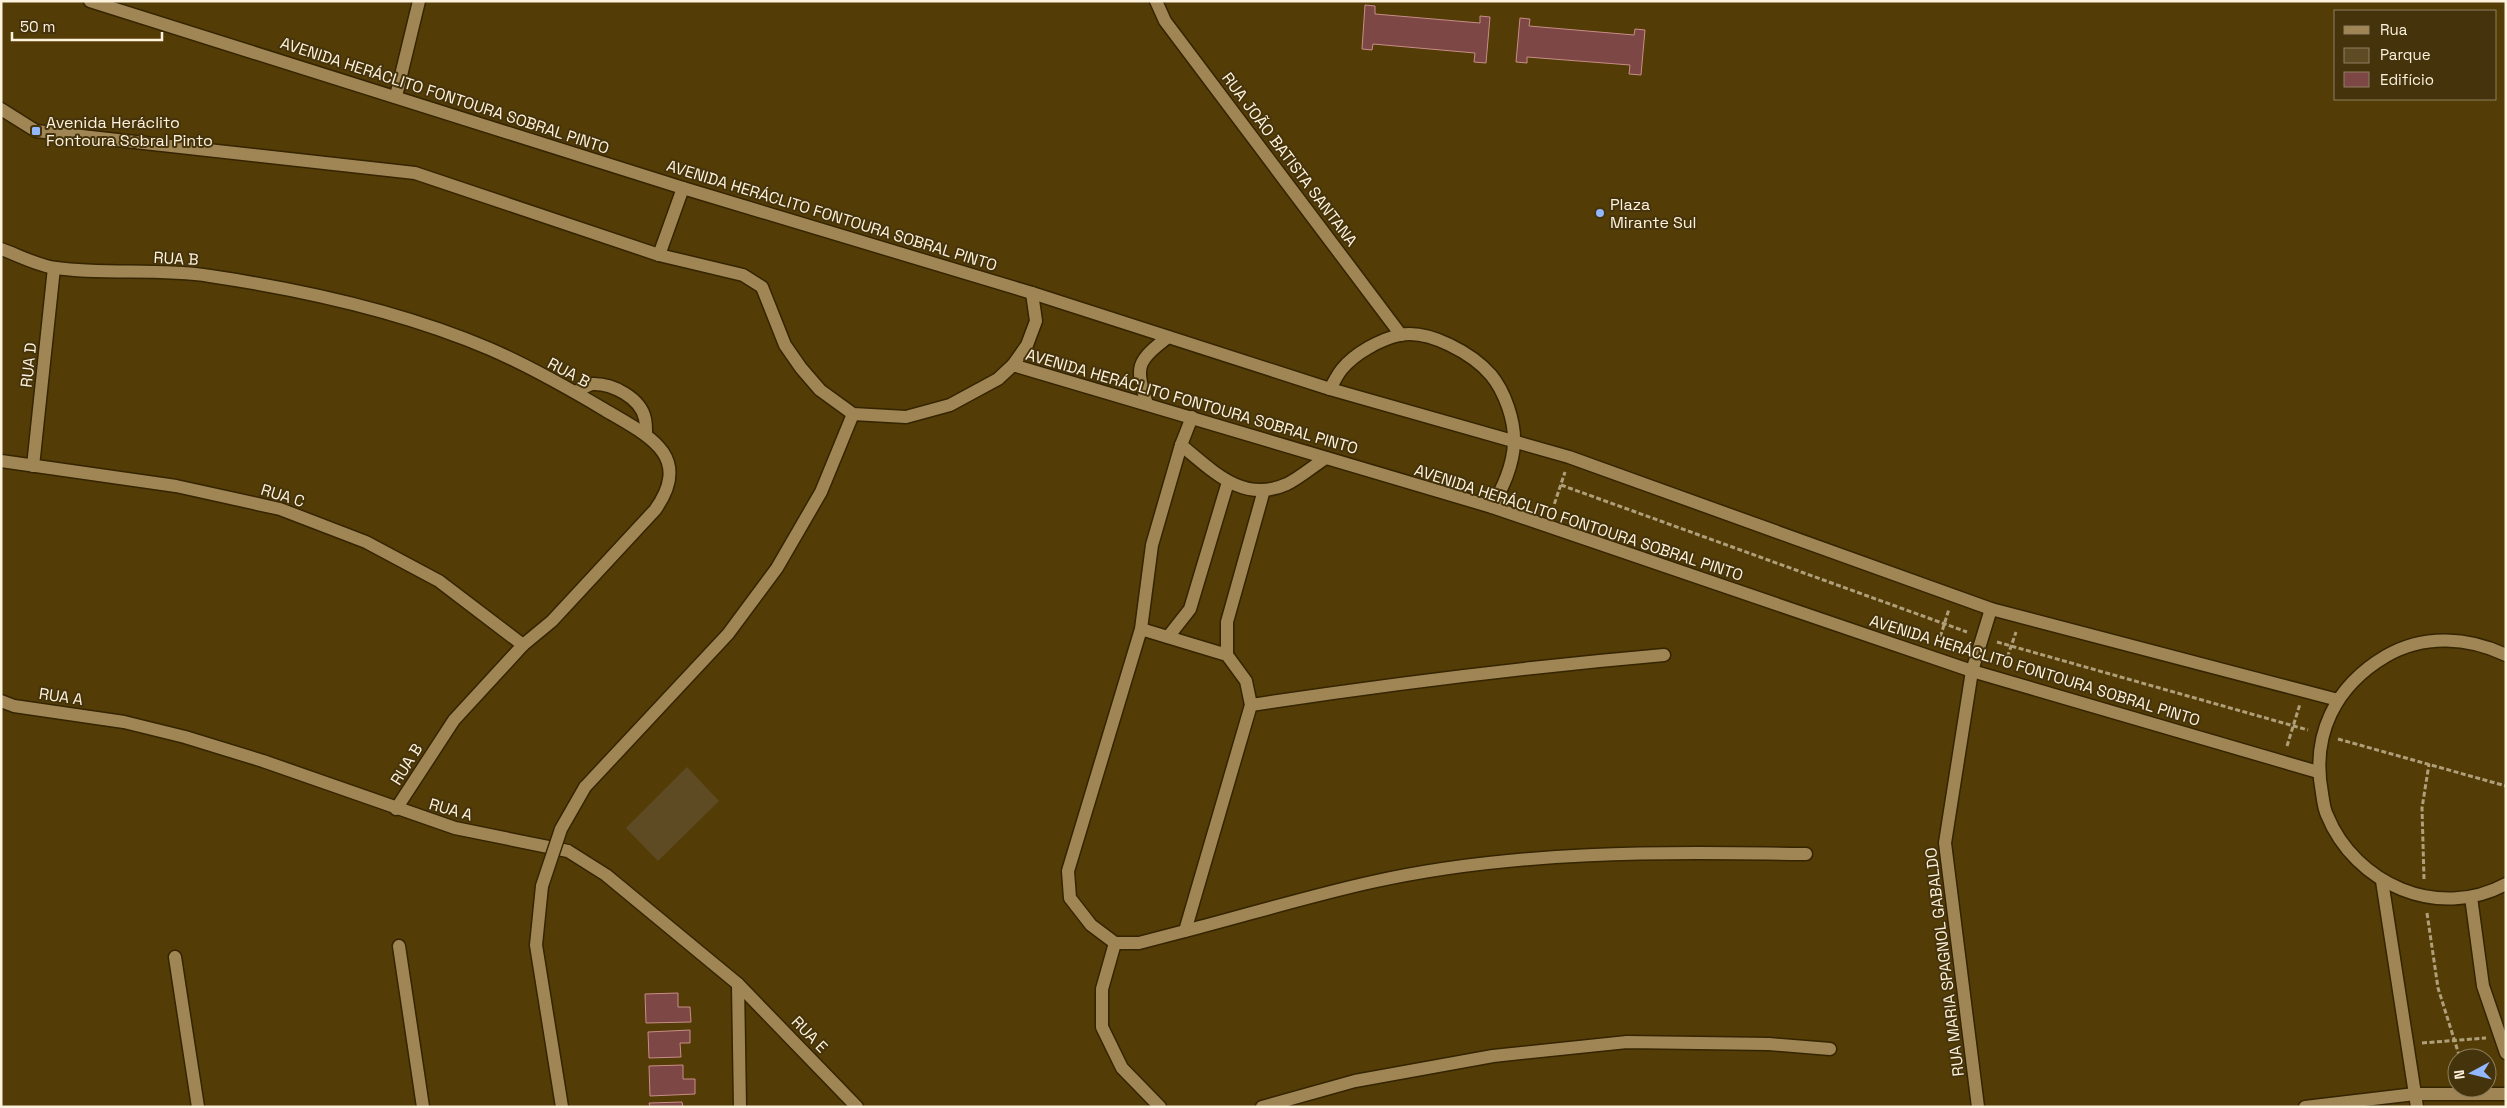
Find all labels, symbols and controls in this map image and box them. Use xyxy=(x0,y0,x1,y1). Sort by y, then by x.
scale bar xyxy=(12,10,162,42)
legend xyxy=(2334,10,2497,100)
text: 50 m xyxy=(20,17,55,36)
text: Rua xyxy=(2380,20,2408,39)
street label: AVENIDA HERÁCLITO FONTOURA SOBRAL PINTO xyxy=(278,32,612,159)
text: Parque xyxy=(2380,45,2431,64)
street label: RUA JOÃO BATISTA SANTANA xyxy=(1217,68,1362,251)
text: Edifício xyxy=(2380,70,2434,89)
place label: Avenida Heráclito Fontoura Sobral Pinto xyxy=(46,112,213,151)
marker: Avenida Heráclito Fontoura Sobral Pinto xyxy=(30,125,42,137)
street label: AVENIDA HERÁCLITO FONTOURA SOBRAL PINTO xyxy=(664,155,1000,276)
place label: Plaza Mirante Sul xyxy=(1610,194,1696,233)
marker: Plaza Mirante Sul xyxy=(1594,207,1606,219)
street label: RUA B xyxy=(153,247,199,270)
street label: RUA D xyxy=(16,342,41,389)
street label: AVENIDA HERÁCLITO FONTOURA SOBRAL PINTO xyxy=(1023,344,1360,459)
street label: RUA B xyxy=(544,353,594,392)
street label: AVENIDA HERÁCLITO FONTOURA SOBRAL PINTO xyxy=(1412,459,1746,586)
street label: RUA C xyxy=(258,479,307,512)
street label: AVENIDA HERÁCLITO FONTOURA SOBRAL PINTO xyxy=(1867,610,2203,731)
street label: RUA A xyxy=(37,683,84,710)
street label: RUA B xyxy=(386,740,427,789)
street label: RUA A xyxy=(427,793,475,826)
street label: RUA MARIA SPAGNOL GABALDO xyxy=(1920,846,1969,1078)
street label: RUA E xyxy=(787,1011,832,1057)
north arrow xyxy=(2447,1048,2497,1098)
text: N xyxy=(2450,1069,2469,1080)

